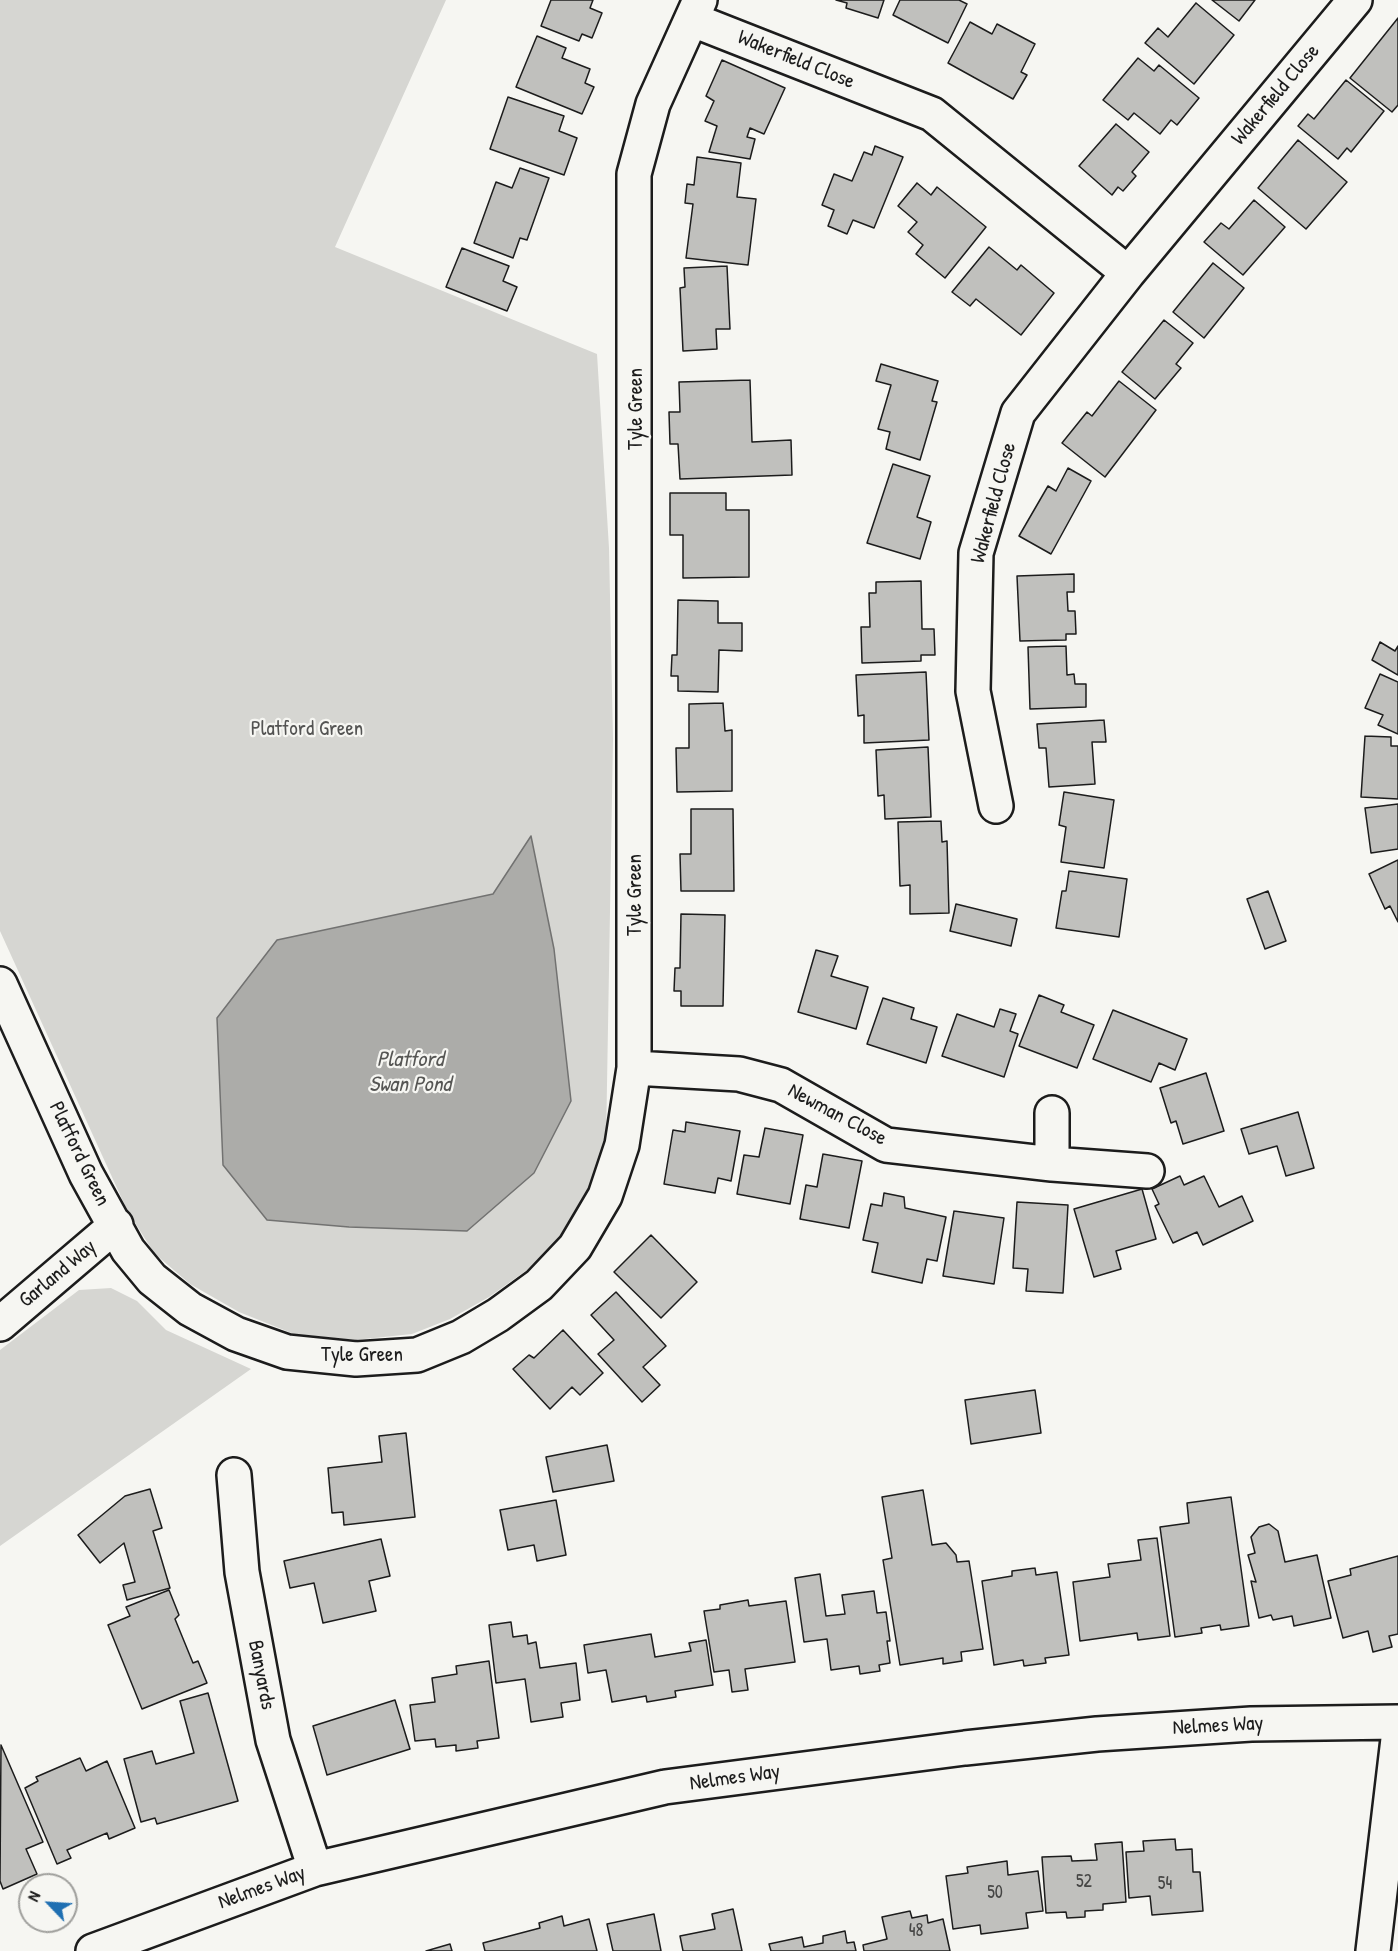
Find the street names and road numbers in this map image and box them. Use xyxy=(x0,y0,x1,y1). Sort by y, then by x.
street label: Wakerfield Close xyxy=(734,25,858,95)
street label: Wakerfield Close xyxy=(1227,40,1325,150)
street label: Tyle Green xyxy=(623,368,649,450)
street label: Wakerfield Close xyxy=(966,440,1022,566)
street label: Tyle Green xyxy=(622,854,648,936)
street label: Newman Close xyxy=(783,1079,891,1151)
street label: Platford Green xyxy=(43,1098,115,1210)
street label: Garland Way xyxy=(14,1235,102,1313)
street label: Tyle Green xyxy=(321,1342,403,1368)
street label: Banyards xyxy=(242,1638,280,1712)
street label: Nelmes Way xyxy=(1172,1711,1264,1741)
street label: Nelmes Way xyxy=(688,1759,782,1797)
street label: Nelmes Way xyxy=(215,1861,309,1915)

